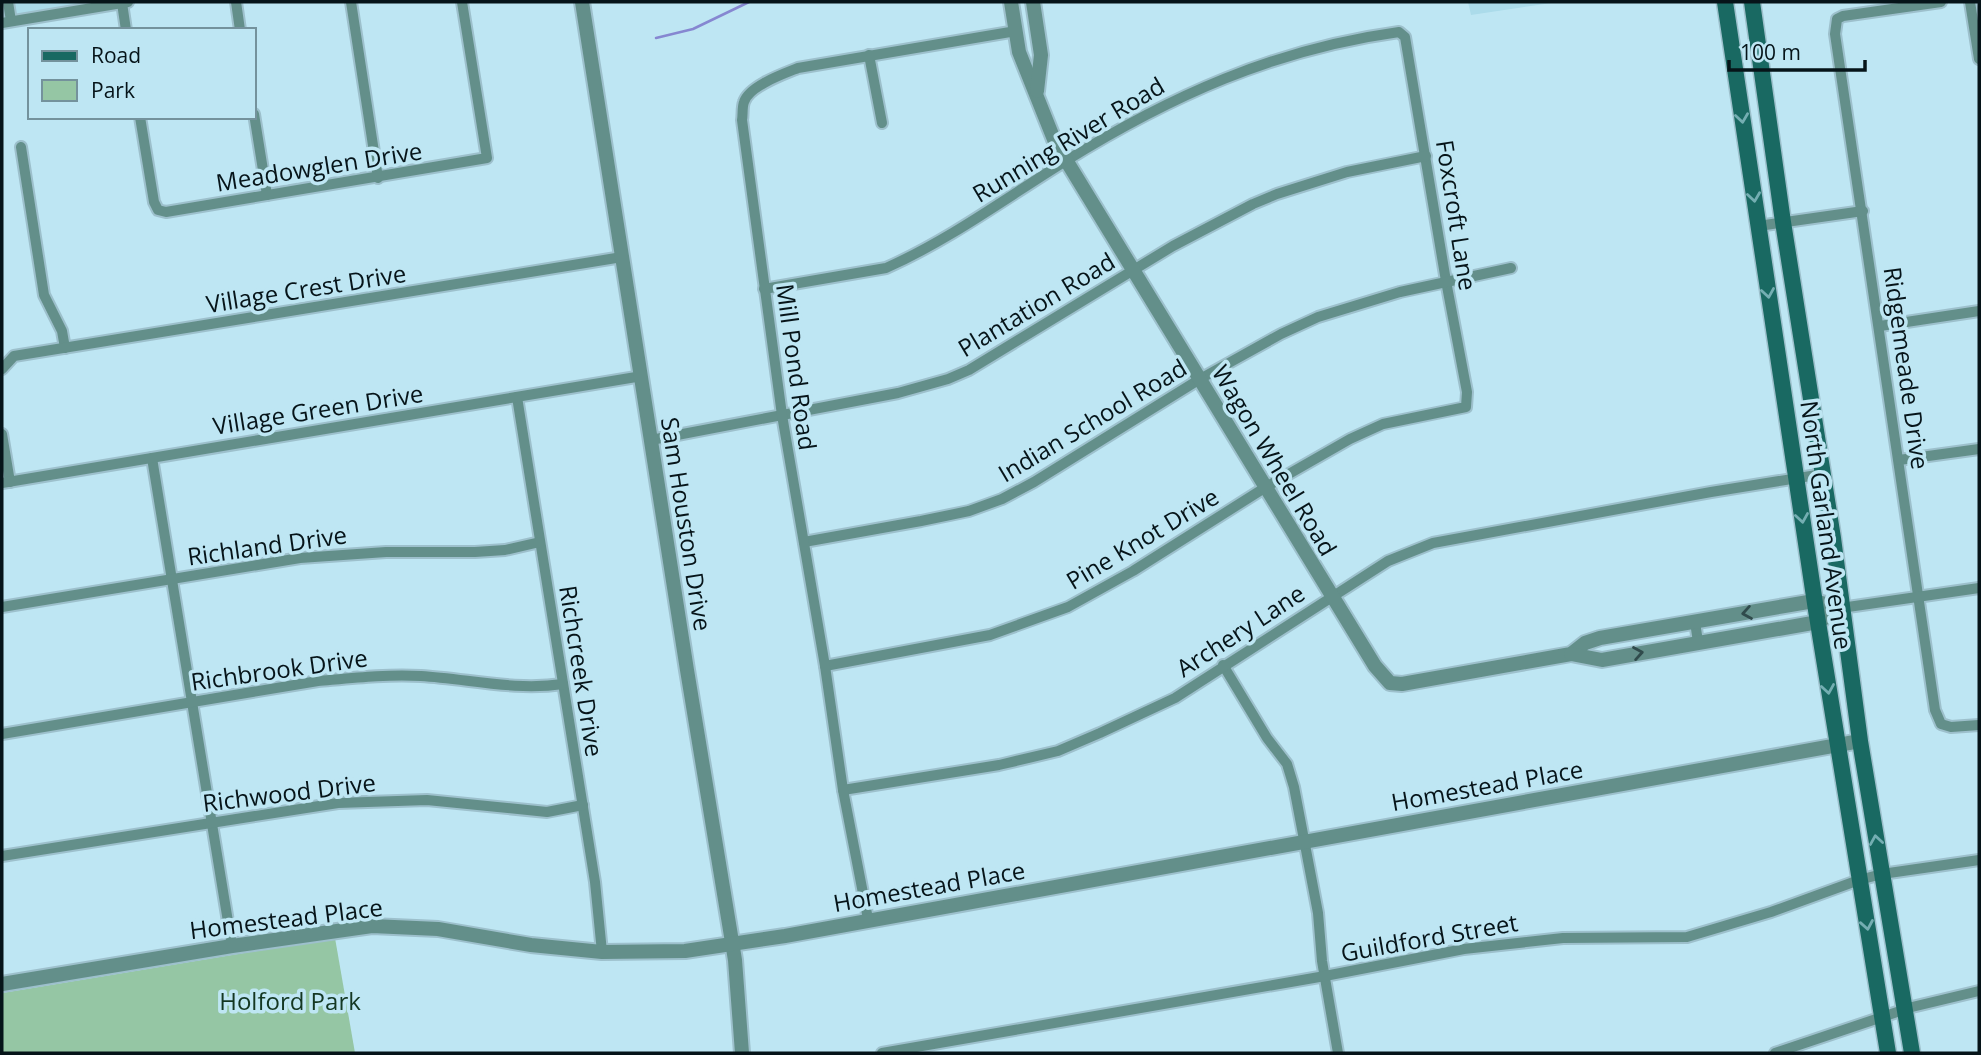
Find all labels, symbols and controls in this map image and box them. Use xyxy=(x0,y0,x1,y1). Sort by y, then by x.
legend xyxy=(28,28,256,119)
scale bar xyxy=(1729,28,1866,72)
text: 100 m xyxy=(1740,38,1801,66)
text: Road xyxy=(91,41,141,69)
street label: Running River Road xyxy=(966,69,1170,209)
text: Park xyxy=(91,76,135,104)
one-way arrow xyxy=(1734,112,1749,124)
street label: Meadowglen Drive xyxy=(214,133,424,199)
street label: Foxcroft Lane xyxy=(1429,137,1485,293)
one-way arrow xyxy=(1746,191,1761,202)
street label: Plantation Road xyxy=(951,244,1121,364)
street label: Village Crest Drive xyxy=(204,256,408,320)
street label: Ridgemeade Drive xyxy=(1876,265,1938,471)
street label: Mill Pond Road xyxy=(769,282,825,452)
one-way arrow xyxy=(1761,287,1776,299)
street label: Indian School Road xyxy=(992,351,1192,489)
street label: Wagon Wheel Road xyxy=(1205,358,1345,562)
street label: Village Green Drive xyxy=(210,376,426,442)
street label: North Garland Avenue xyxy=(1793,398,1861,652)
street label: Sam Houston Drive xyxy=(654,415,720,633)
street label: Pine Knot Drive xyxy=(1060,479,1224,597)
one-way arrow xyxy=(1794,512,1809,524)
street label: Richland Drive xyxy=(185,517,349,573)
street label: Archery Lane xyxy=(1169,576,1311,684)
street label: Richcreek Drive xyxy=(552,583,612,759)
one-way arrow xyxy=(1741,605,1753,620)
street label: Richbrook Drive xyxy=(189,640,369,698)
one-way arrow xyxy=(1632,646,1644,661)
one-way arrow xyxy=(1820,684,1835,695)
street label: Homestead Place xyxy=(1388,752,1586,818)
street label: Richwood Drive xyxy=(201,765,377,819)
one-way arrow xyxy=(1869,834,1884,846)
street label: Homestead Place xyxy=(830,853,1028,919)
street label: Homestead Place xyxy=(188,890,384,946)
street label: Guildford Street xyxy=(1338,905,1520,969)
one-way arrow xyxy=(1859,919,1874,931)
park label: Holford Park xyxy=(219,984,361,1017)

